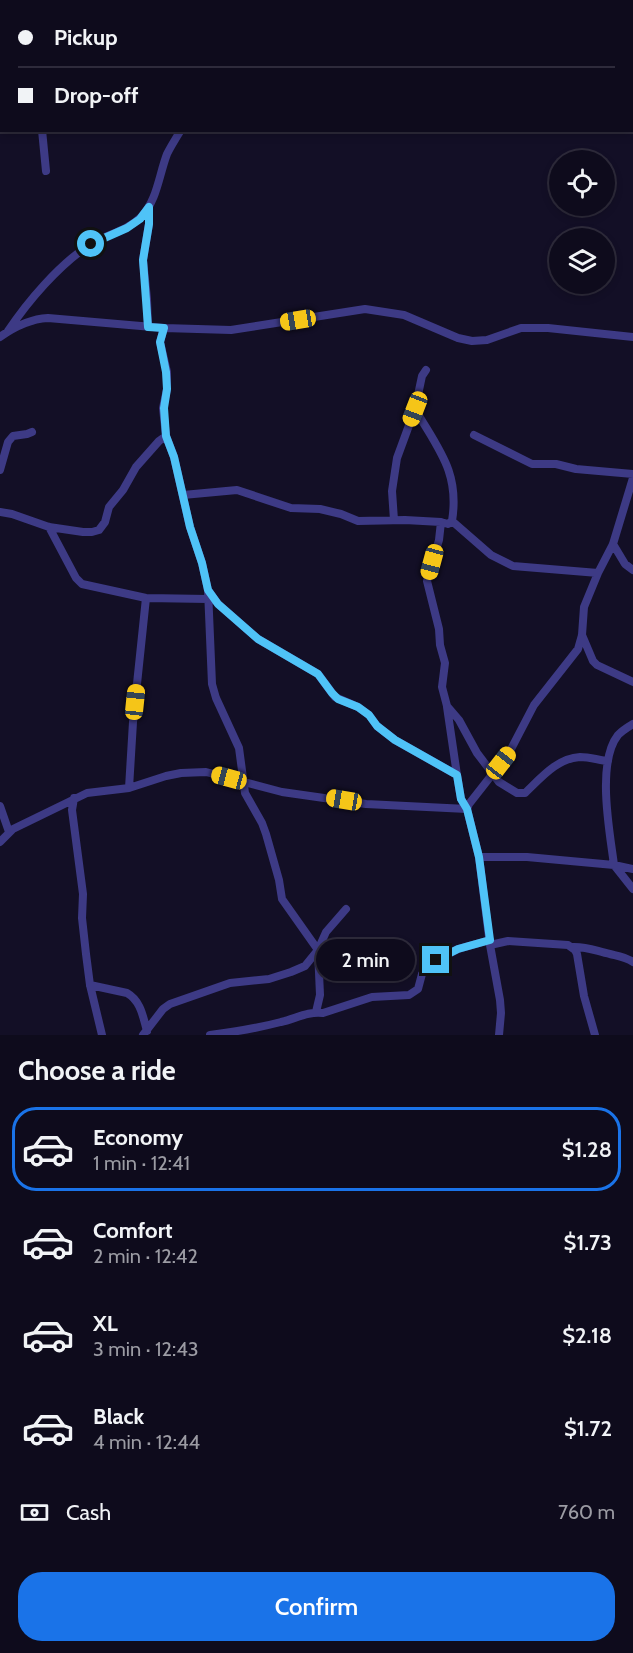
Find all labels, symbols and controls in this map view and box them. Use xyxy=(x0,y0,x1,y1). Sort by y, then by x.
text: Pickup xyxy=(54,24,118,51)
text: Drop-off xyxy=(54,82,138,109)
map controls xyxy=(549,150,615,294)
button: locate xyxy=(549,150,615,216)
button: layers xyxy=(549,228,615,294)
route start xyxy=(77,230,104,257)
car xyxy=(279,308,317,332)
car xyxy=(400,389,430,429)
car xyxy=(419,542,445,582)
car xyxy=(124,683,146,721)
car xyxy=(483,743,519,783)
car xyxy=(209,765,249,791)
car xyxy=(325,788,363,812)
callout: 2 min xyxy=(316,939,415,981)
route end xyxy=(422,946,449,973)
text: 2 min xyxy=(341,948,390,972)
text: Choose a ride xyxy=(18,1054,176,1087)
icon: car xyxy=(21,1122,75,1176)
text: Economy xyxy=(93,1124,183,1151)
text: $1.28 xyxy=(562,1136,612,1163)
text: 1 min · 12:41 xyxy=(93,1151,190,1175)
icon: car xyxy=(21,1215,75,1269)
text: Comfort xyxy=(93,1217,172,1244)
text: $1.73 xyxy=(564,1229,612,1256)
text: 2 min · 12:42 xyxy=(93,1244,198,1268)
icon: car xyxy=(21,1308,75,1362)
text: XL xyxy=(93,1310,118,1337)
text: $2.18 xyxy=(562,1322,612,1349)
text: 3 min · 12:43 xyxy=(93,1337,199,1361)
icon: car xyxy=(21,1401,75,1455)
text: Black xyxy=(93,1403,144,1430)
text: $1.72 xyxy=(564,1415,612,1442)
text: 4 min · 12:44 xyxy=(93,1430,200,1454)
icon: cash xyxy=(18,1496,51,1529)
text: Cash xyxy=(66,1499,111,1526)
text: 760 m xyxy=(558,1500,615,1524)
button: Confirm xyxy=(18,1572,615,1641)

